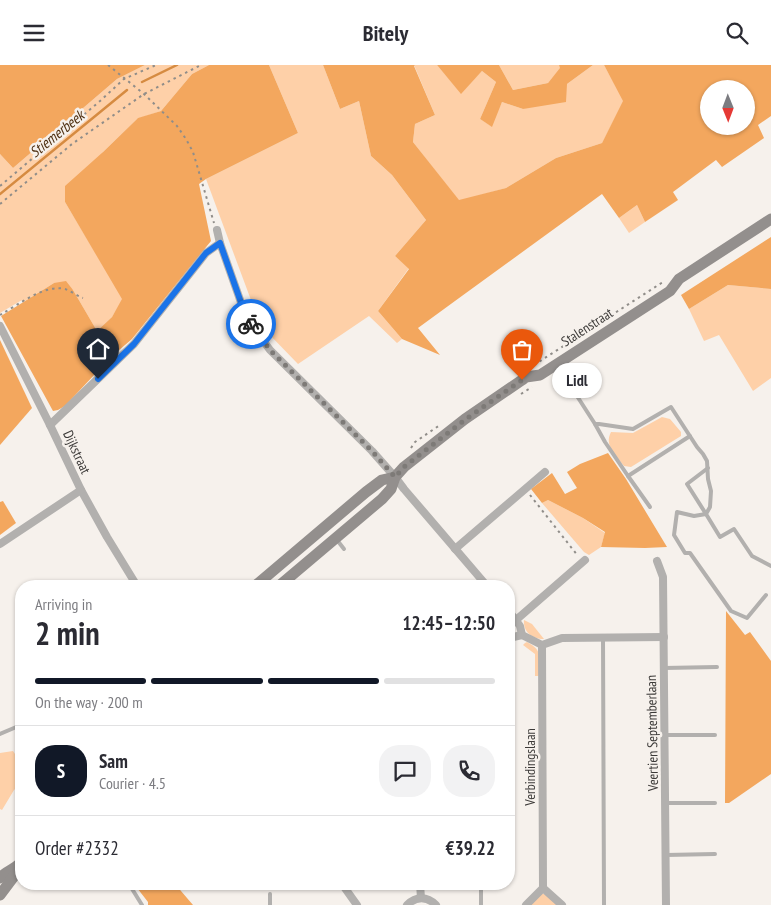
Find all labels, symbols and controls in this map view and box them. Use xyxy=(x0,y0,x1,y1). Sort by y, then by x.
icon: menu xyxy=(20,19,48,47)
text: Bitely xyxy=(363,19,408,47)
icon: search xyxy=(723,19,751,47)
north arrow xyxy=(700,80,755,135)
map controls xyxy=(700,80,755,135)
water label: Stiemerbeek xyxy=(26,105,89,161)
courier xyxy=(226,299,276,349)
street label: Stalenstraat xyxy=(558,304,616,350)
icon: bike xyxy=(237,310,265,338)
pin xyxy=(77,328,119,379)
pin xyxy=(501,329,543,380)
icon: home xyxy=(84,335,112,363)
icon: bag xyxy=(508,336,536,364)
callout: Lidl xyxy=(552,363,602,397)
text: Lidl xyxy=(566,370,588,390)
street label: Dijkstraat xyxy=(59,427,95,477)
text: Arriving in xyxy=(35,594,92,614)
text: 12:45–12:50 xyxy=(402,611,495,635)
text: 2 min xyxy=(35,612,100,654)
street label: Veertien Septemberlaan xyxy=(642,675,662,792)
text: On the way · 200 m xyxy=(35,692,143,712)
street label: Verbindingslaan xyxy=(521,728,539,807)
button: chat xyxy=(379,745,431,797)
button: phone xyxy=(443,745,495,797)
text: Sam xyxy=(99,749,128,773)
text: S xyxy=(57,759,65,783)
text: Courier · 4.5 xyxy=(99,773,166,793)
text: Order #2332 xyxy=(35,836,119,860)
text: €39.22 xyxy=(446,836,495,860)

